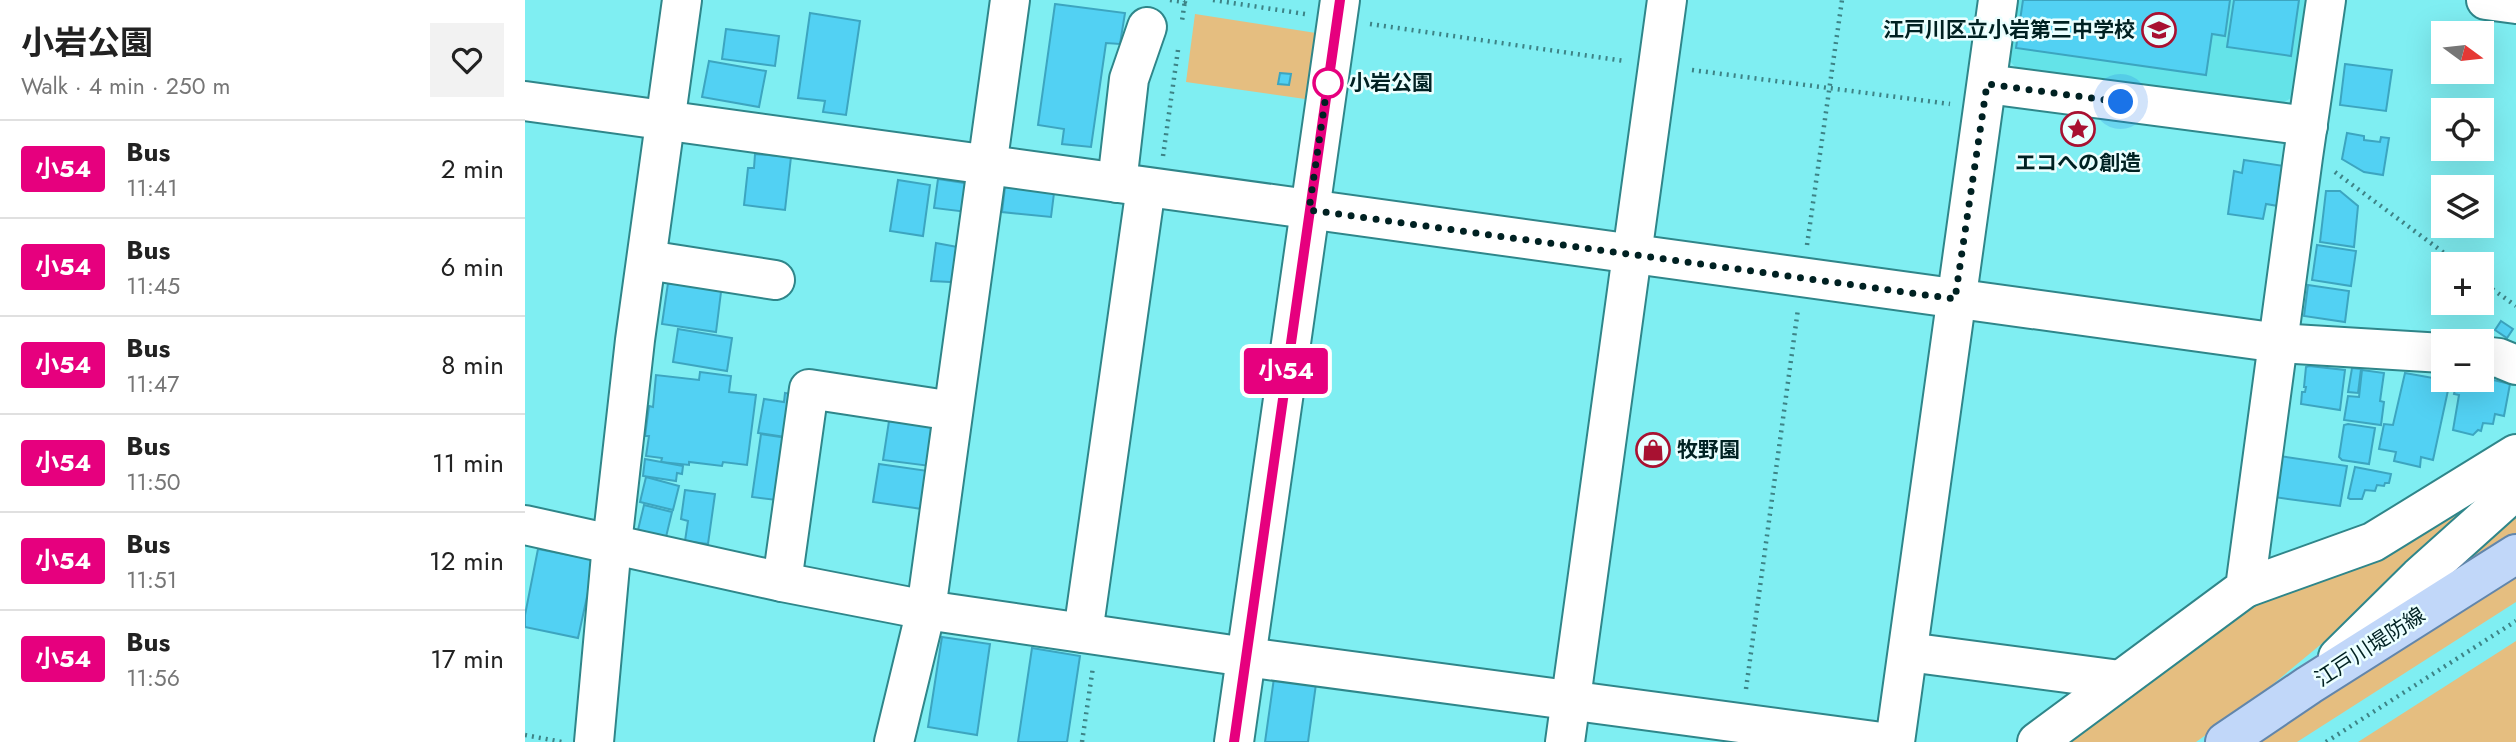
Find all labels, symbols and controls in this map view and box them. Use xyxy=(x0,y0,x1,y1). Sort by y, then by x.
school or university icon: 江戸川区立小岩第三中学校 xyxy=(2140,11,2178,49)
place label: 江戸川区立小岩第三中学校 xyxy=(1883,15,2135,45)
text: 小岩公園 xyxy=(21,19,153,66)
north arrow xyxy=(2431,21,2494,84)
map controls xyxy=(2431,21,2494,392)
button: heart xyxy=(430,23,504,97)
marker: 小岩公園 xyxy=(1313,68,1343,98)
place label: 小岩公園 xyxy=(1349,68,1433,98)
text: Walk · 4 min · 250 m xyxy=(21,69,230,103)
your location xyxy=(2103,84,2138,119)
button: locate xyxy=(2431,98,2494,161)
place icon: エコへの創造 xyxy=(2059,110,2097,148)
text: Bus xyxy=(126,133,170,171)
place label: エコへの創造 xyxy=(2015,148,2141,178)
text: 2 min xyxy=(441,150,504,188)
text: 小54 xyxy=(35,151,91,186)
text: 11:41 xyxy=(126,171,178,205)
button: layers xyxy=(2431,175,2494,238)
text: Bus xyxy=(126,231,170,269)
text: 6 min xyxy=(441,248,504,286)
text: 小54 xyxy=(35,249,91,284)
button: + xyxy=(2431,252,2494,315)
text: 11:45 xyxy=(126,269,180,303)
text: Bus xyxy=(126,329,170,367)
button: − xyxy=(2431,329,2494,392)
text: 8 min xyxy=(441,346,504,384)
text: 小54 xyxy=(35,347,91,382)
line badge: 小54 xyxy=(1246,348,1326,394)
text: 小54 xyxy=(1258,353,1314,388)
text: 11:47 xyxy=(126,367,179,401)
text: Bus xyxy=(126,427,170,465)
shop icon: 牧野園 xyxy=(1634,431,1672,469)
place label: 牧野園 xyxy=(1677,435,1740,465)
text: 11 min xyxy=(432,444,504,482)
text: 小54 xyxy=(35,445,91,480)
text: 11:50 xyxy=(126,465,181,499)
text: Bus xyxy=(126,525,170,563)
text: 12 min xyxy=(429,542,504,580)
text: 小54 xyxy=(35,543,91,578)
text: 11:51 xyxy=(126,563,177,597)
street label: 江戸川堤防線 xyxy=(2309,600,2431,694)
text: Bus xyxy=(126,623,170,661)
text: 17 min xyxy=(430,640,504,678)
text: 小54 xyxy=(35,641,91,676)
text: 11:56 xyxy=(126,661,180,695)

